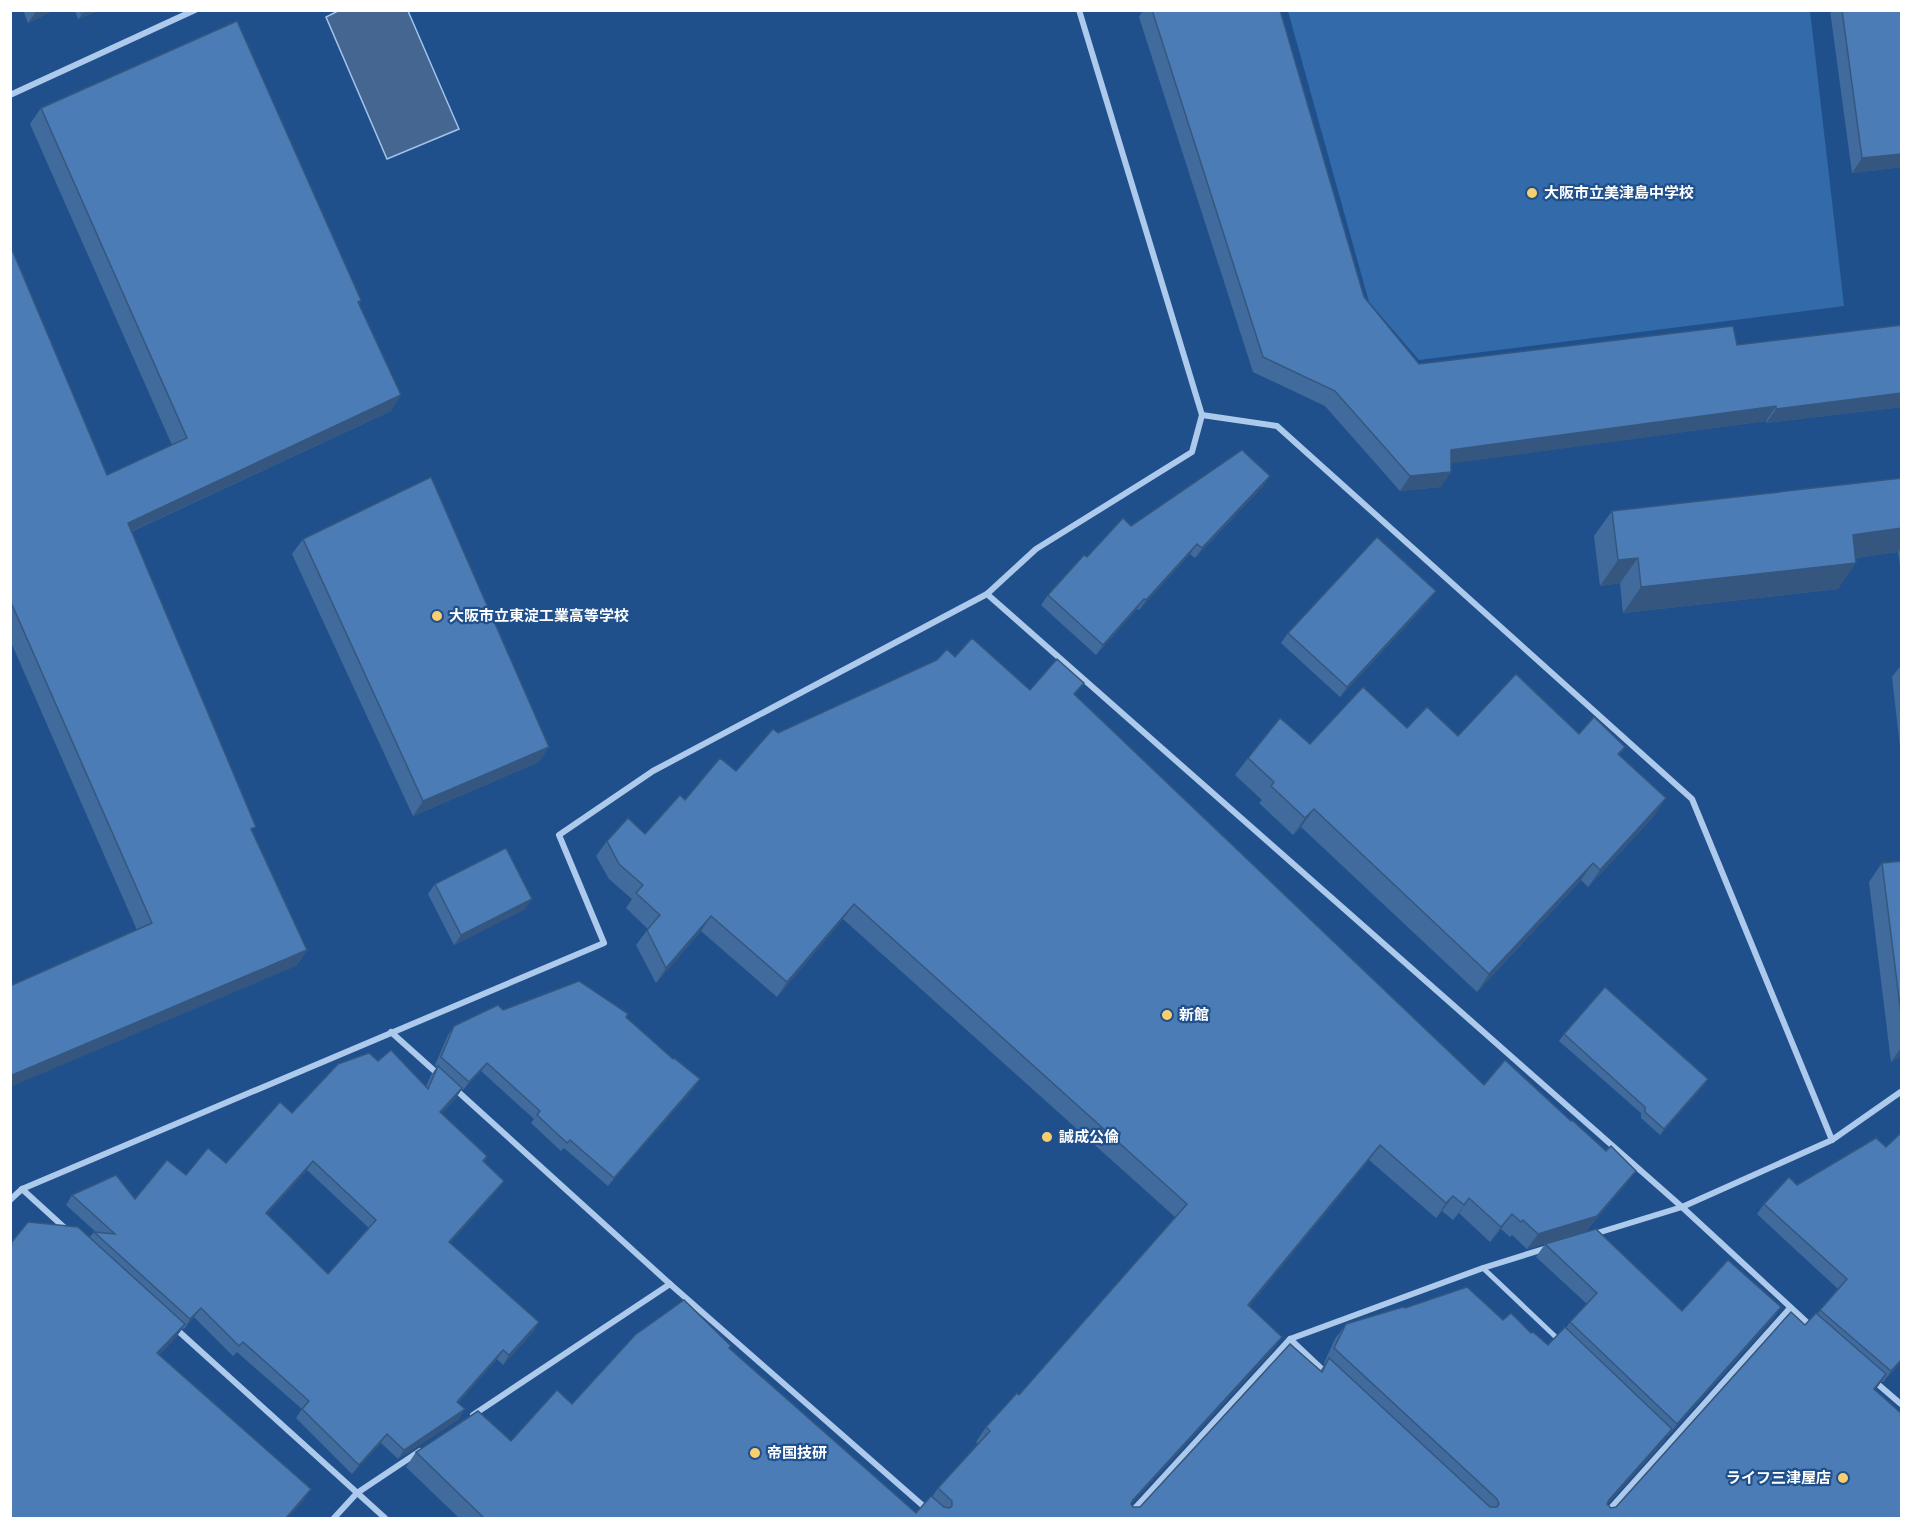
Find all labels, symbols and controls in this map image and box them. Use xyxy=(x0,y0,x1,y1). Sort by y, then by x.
place label: 大阪市立美津島中学校 xyxy=(1544,184,1694,202)
marker: 大阪市立美津島中学校 xyxy=(1525,186,1539,200)
place label: 大阪市立東淀工業高等学校 xyxy=(449,607,629,625)
marker: 大阪市立東淀工業高等学校 xyxy=(430,609,444,623)
place label: 新館 xyxy=(1179,1006,1209,1024)
marker: 新館 xyxy=(1160,1008,1174,1022)
place label: 誠成公倫 xyxy=(1059,1128,1119,1146)
marker: 誠成公倫 xyxy=(1040,1130,1054,1144)
place label: 帝国技研 xyxy=(767,1444,827,1462)
marker: 帝国技研 xyxy=(748,1446,762,1460)
place label: ライフ三津屋店 xyxy=(1726,1469,1831,1487)
marker: ライフ三津屋店 xyxy=(1836,1471,1850,1485)

